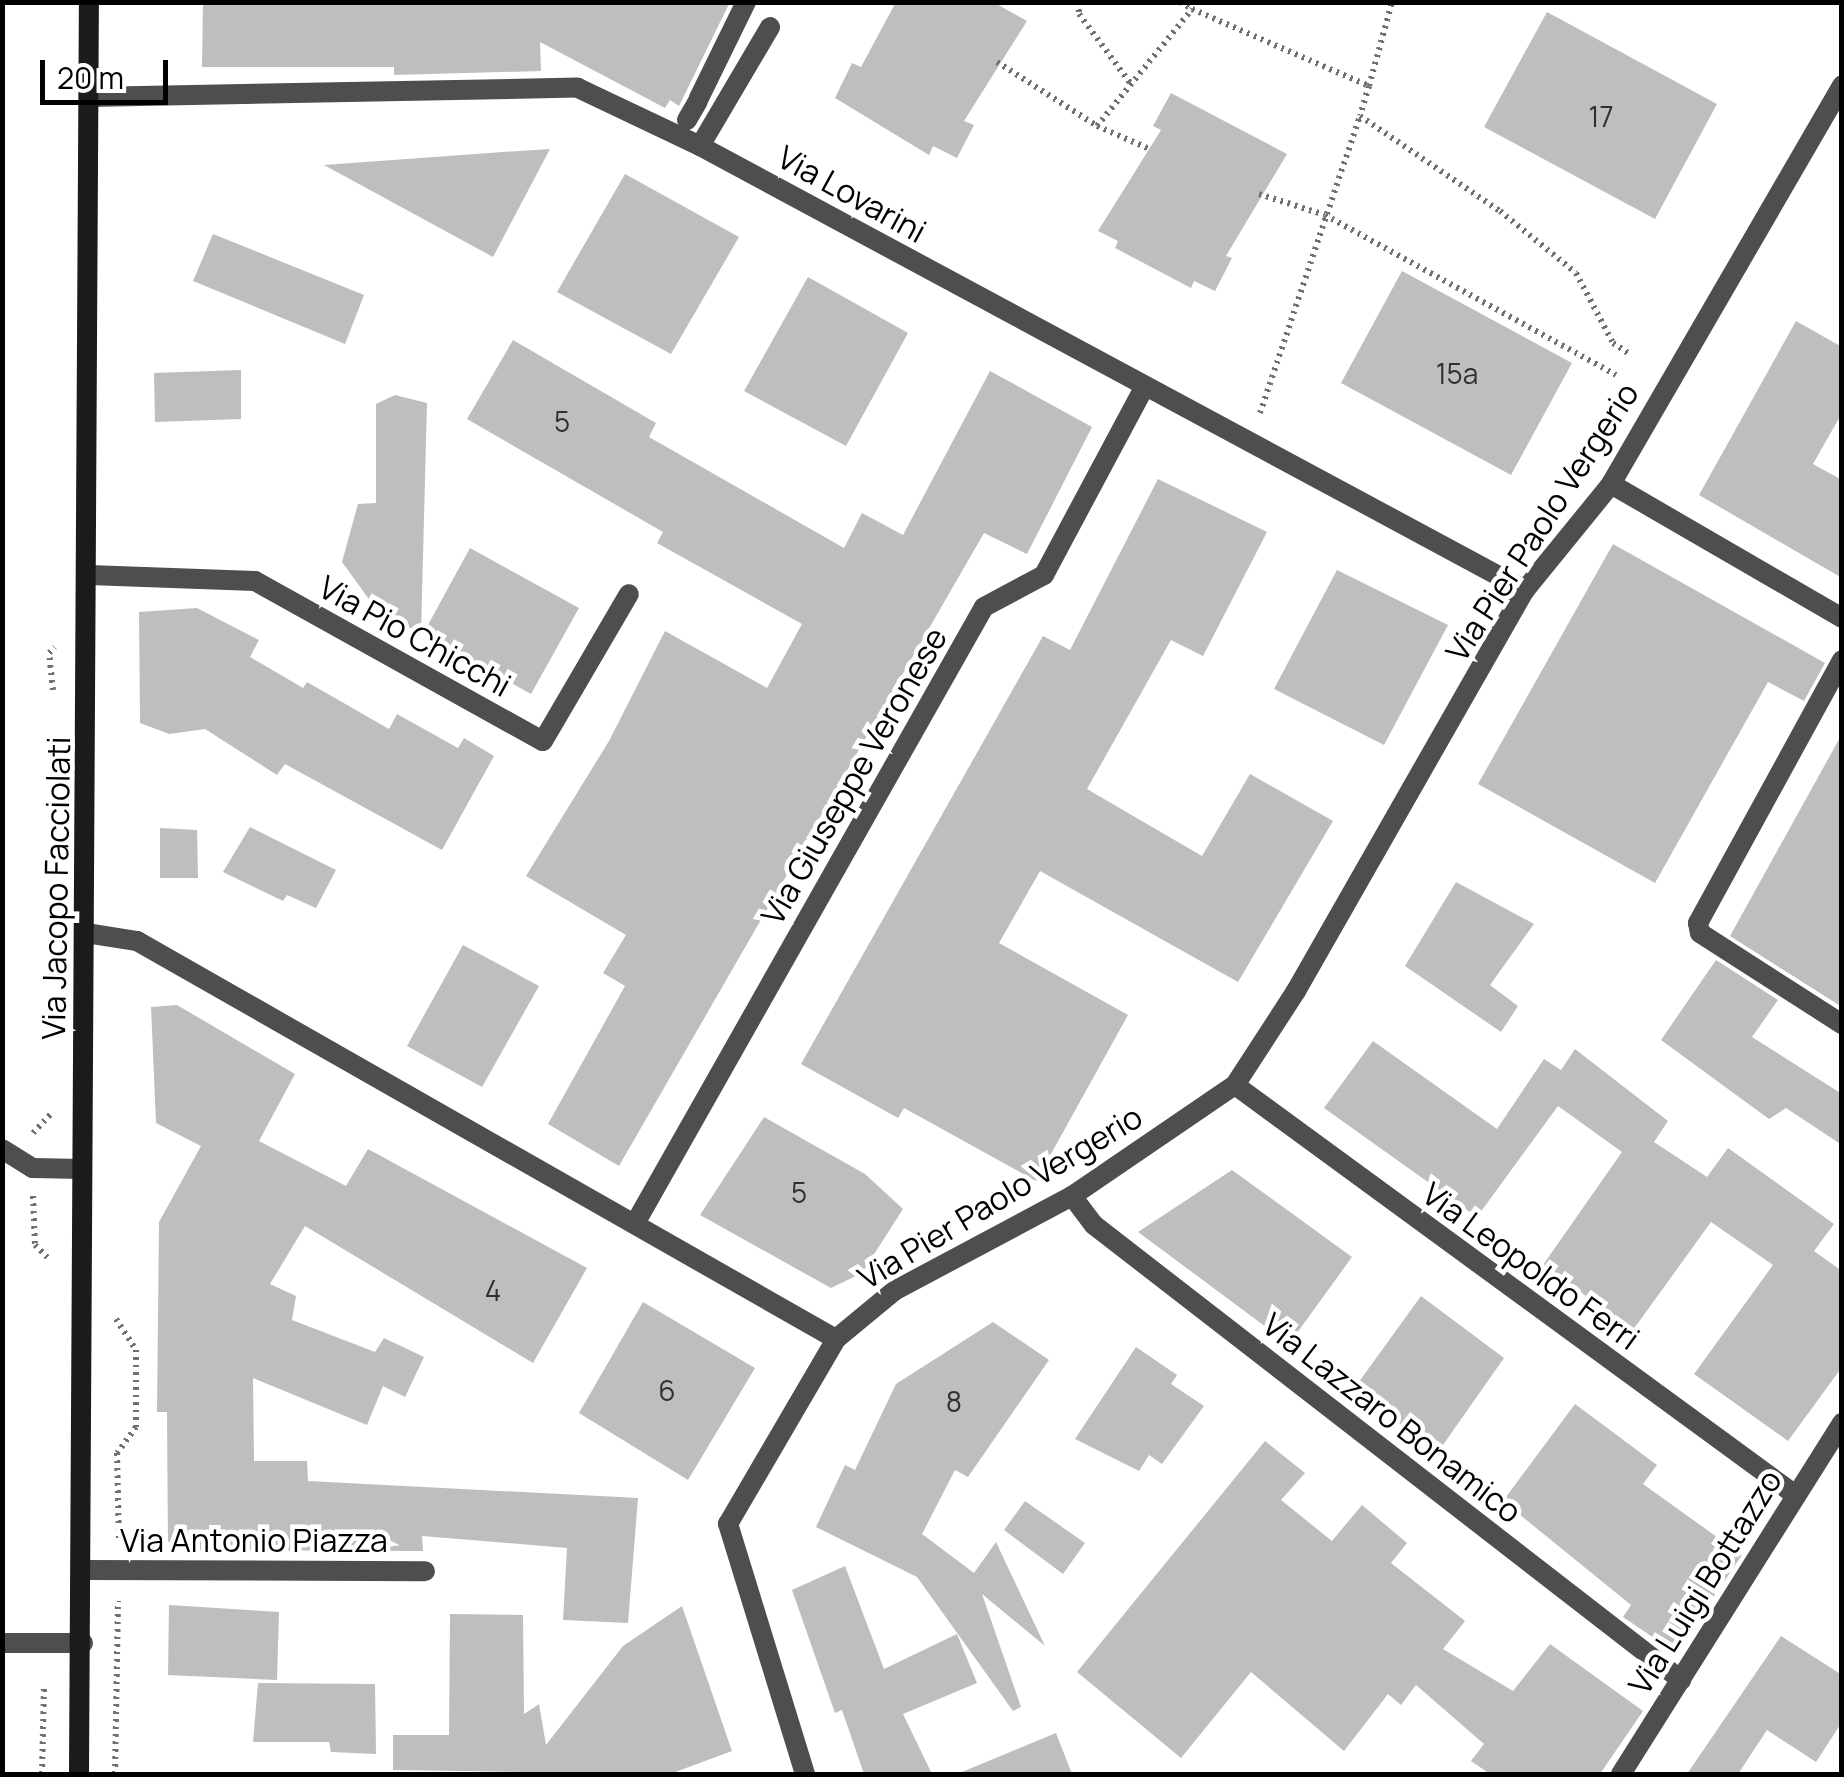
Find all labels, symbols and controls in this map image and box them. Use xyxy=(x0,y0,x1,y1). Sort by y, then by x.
scale bar xyxy=(45,40,172,102)
text: 20 m xyxy=(57,57,124,98)
house number: 17 xyxy=(1589,99,1613,133)
street label: Via Lovarini xyxy=(771,138,933,250)
house number: 15a xyxy=(1436,356,1478,390)
street label: Via Pier Paolo Vergerio xyxy=(1438,376,1646,668)
house number: 5 xyxy=(554,404,570,438)
street label: Via Pio Chicchi xyxy=(312,568,518,704)
street label: Via Giuseppe Veronese xyxy=(753,621,955,931)
street label: Via Jacopo Facciolati xyxy=(34,736,78,1040)
street label: Via Pier Paolo Vergerio xyxy=(851,1097,1149,1297)
street label: Via Leopoldo Ferri xyxy=(1415,1174,1647,1358)
house number: 5 xyxy=(791,1175,807,1209)
house number: 4 xyxy=(485,1273,501,1307)
street label: Via Lazzaro Bonamico xyxy=(1255,1305,1529,1531)
house number: 6 xyxy=(658,1373,676,1407)
house number: 8 xyxy=(946,1384,962,1418)
street label: Via Luigi Bottazzo xyxy=(1620,1463,1790,1701)
street label: Via Antonio Piazza xyxy=(120,1521,388,1559)

